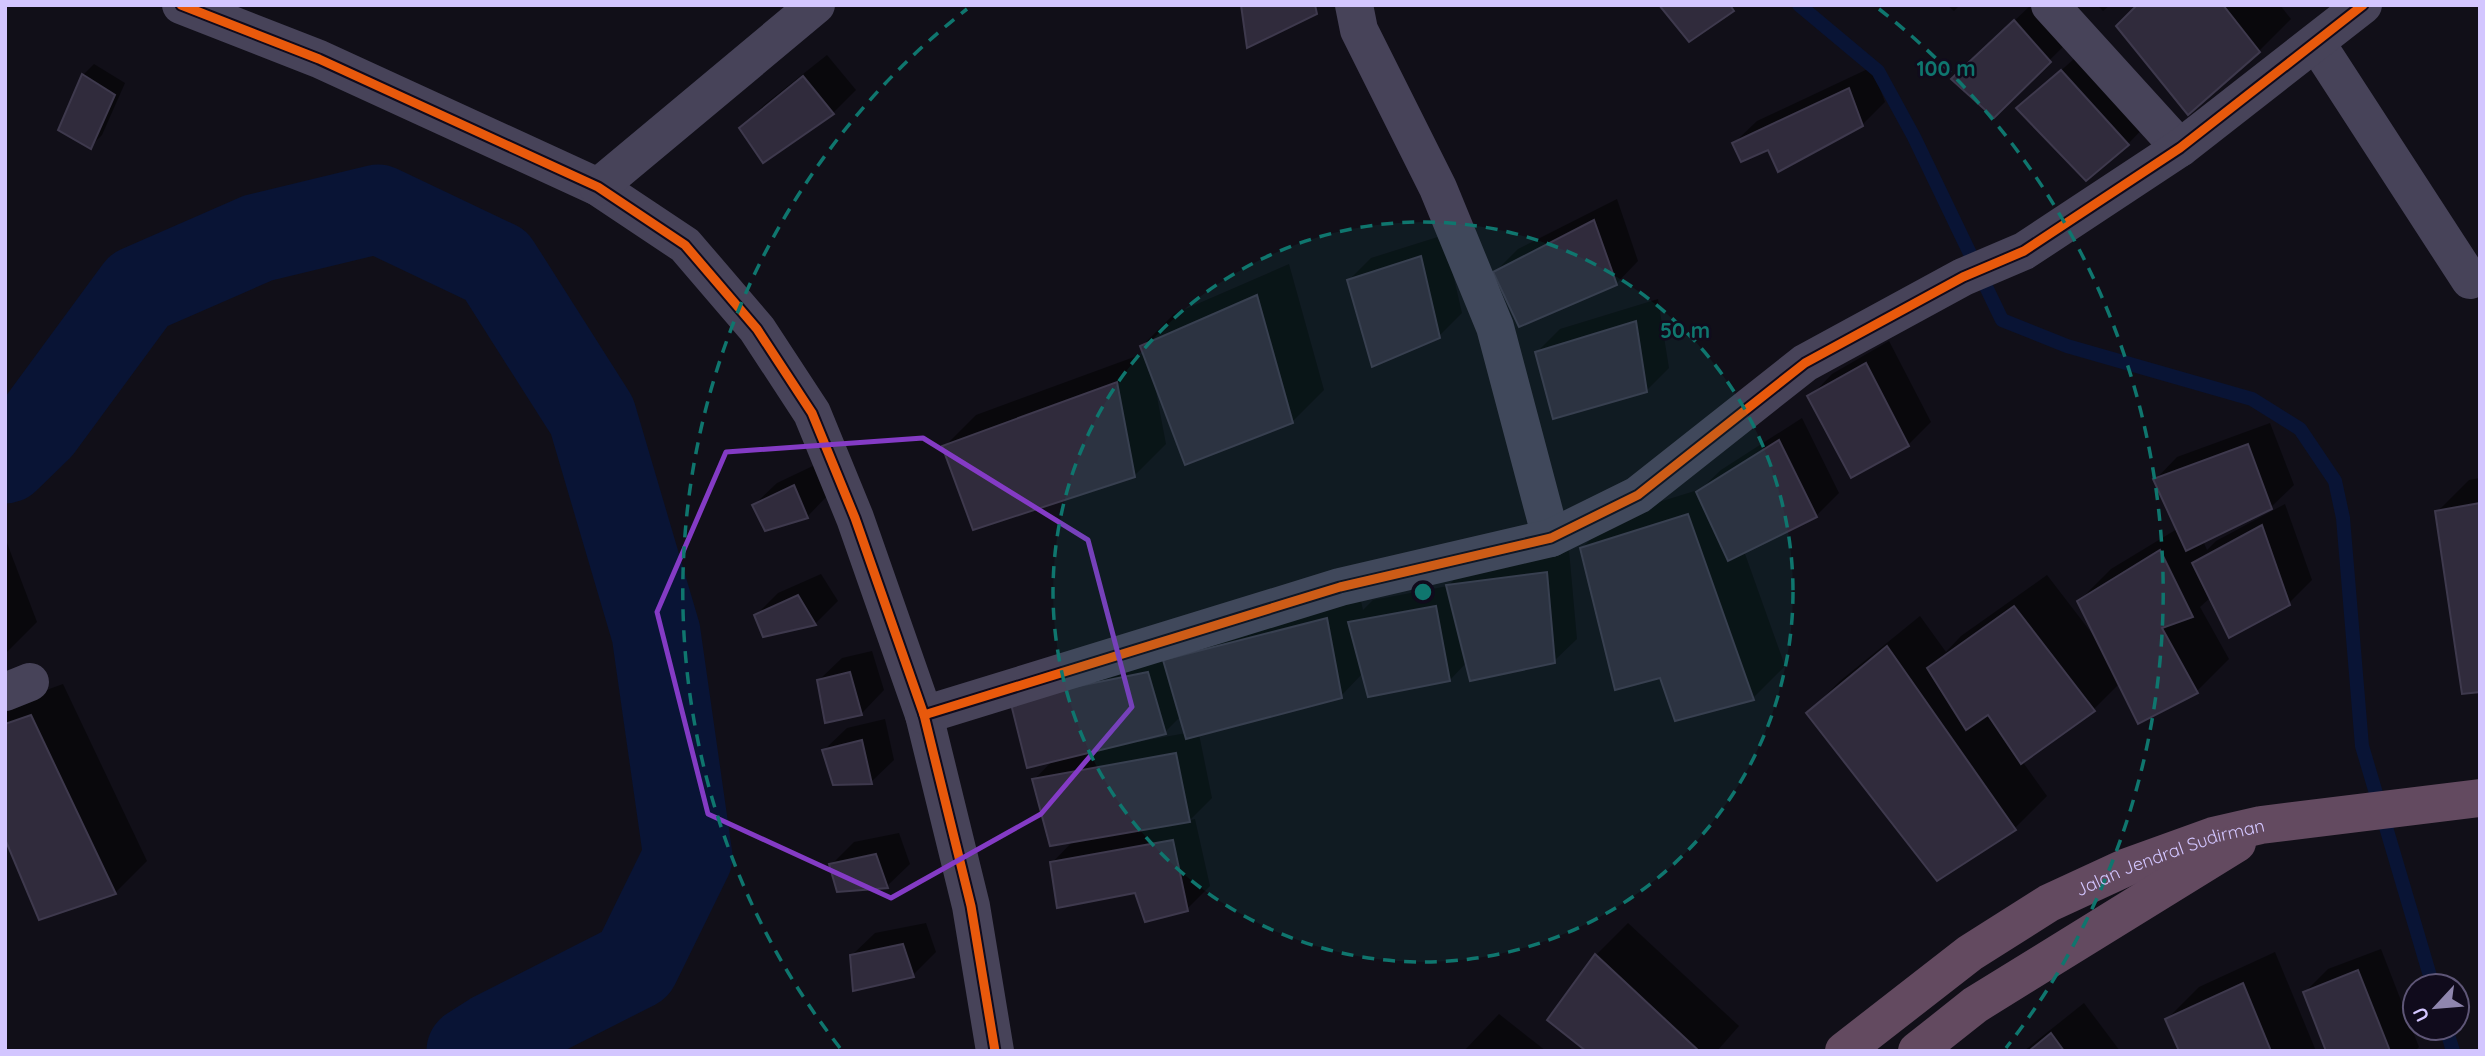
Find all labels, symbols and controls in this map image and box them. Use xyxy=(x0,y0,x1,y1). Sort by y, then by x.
text: 100 m xyxy=(1916,55,1976,81)
text: 50 m xyxy=(1660,317,1710,343)
centre of rings xyxy=(1411,580,1435,604)
street label: Jalan Jendral Sudirman xyxy=(2071,813,2267,901)
north arrow xyxy=(2401,972,2471,1042)
text: U xyxy=(2407,1003,2434,1026)

